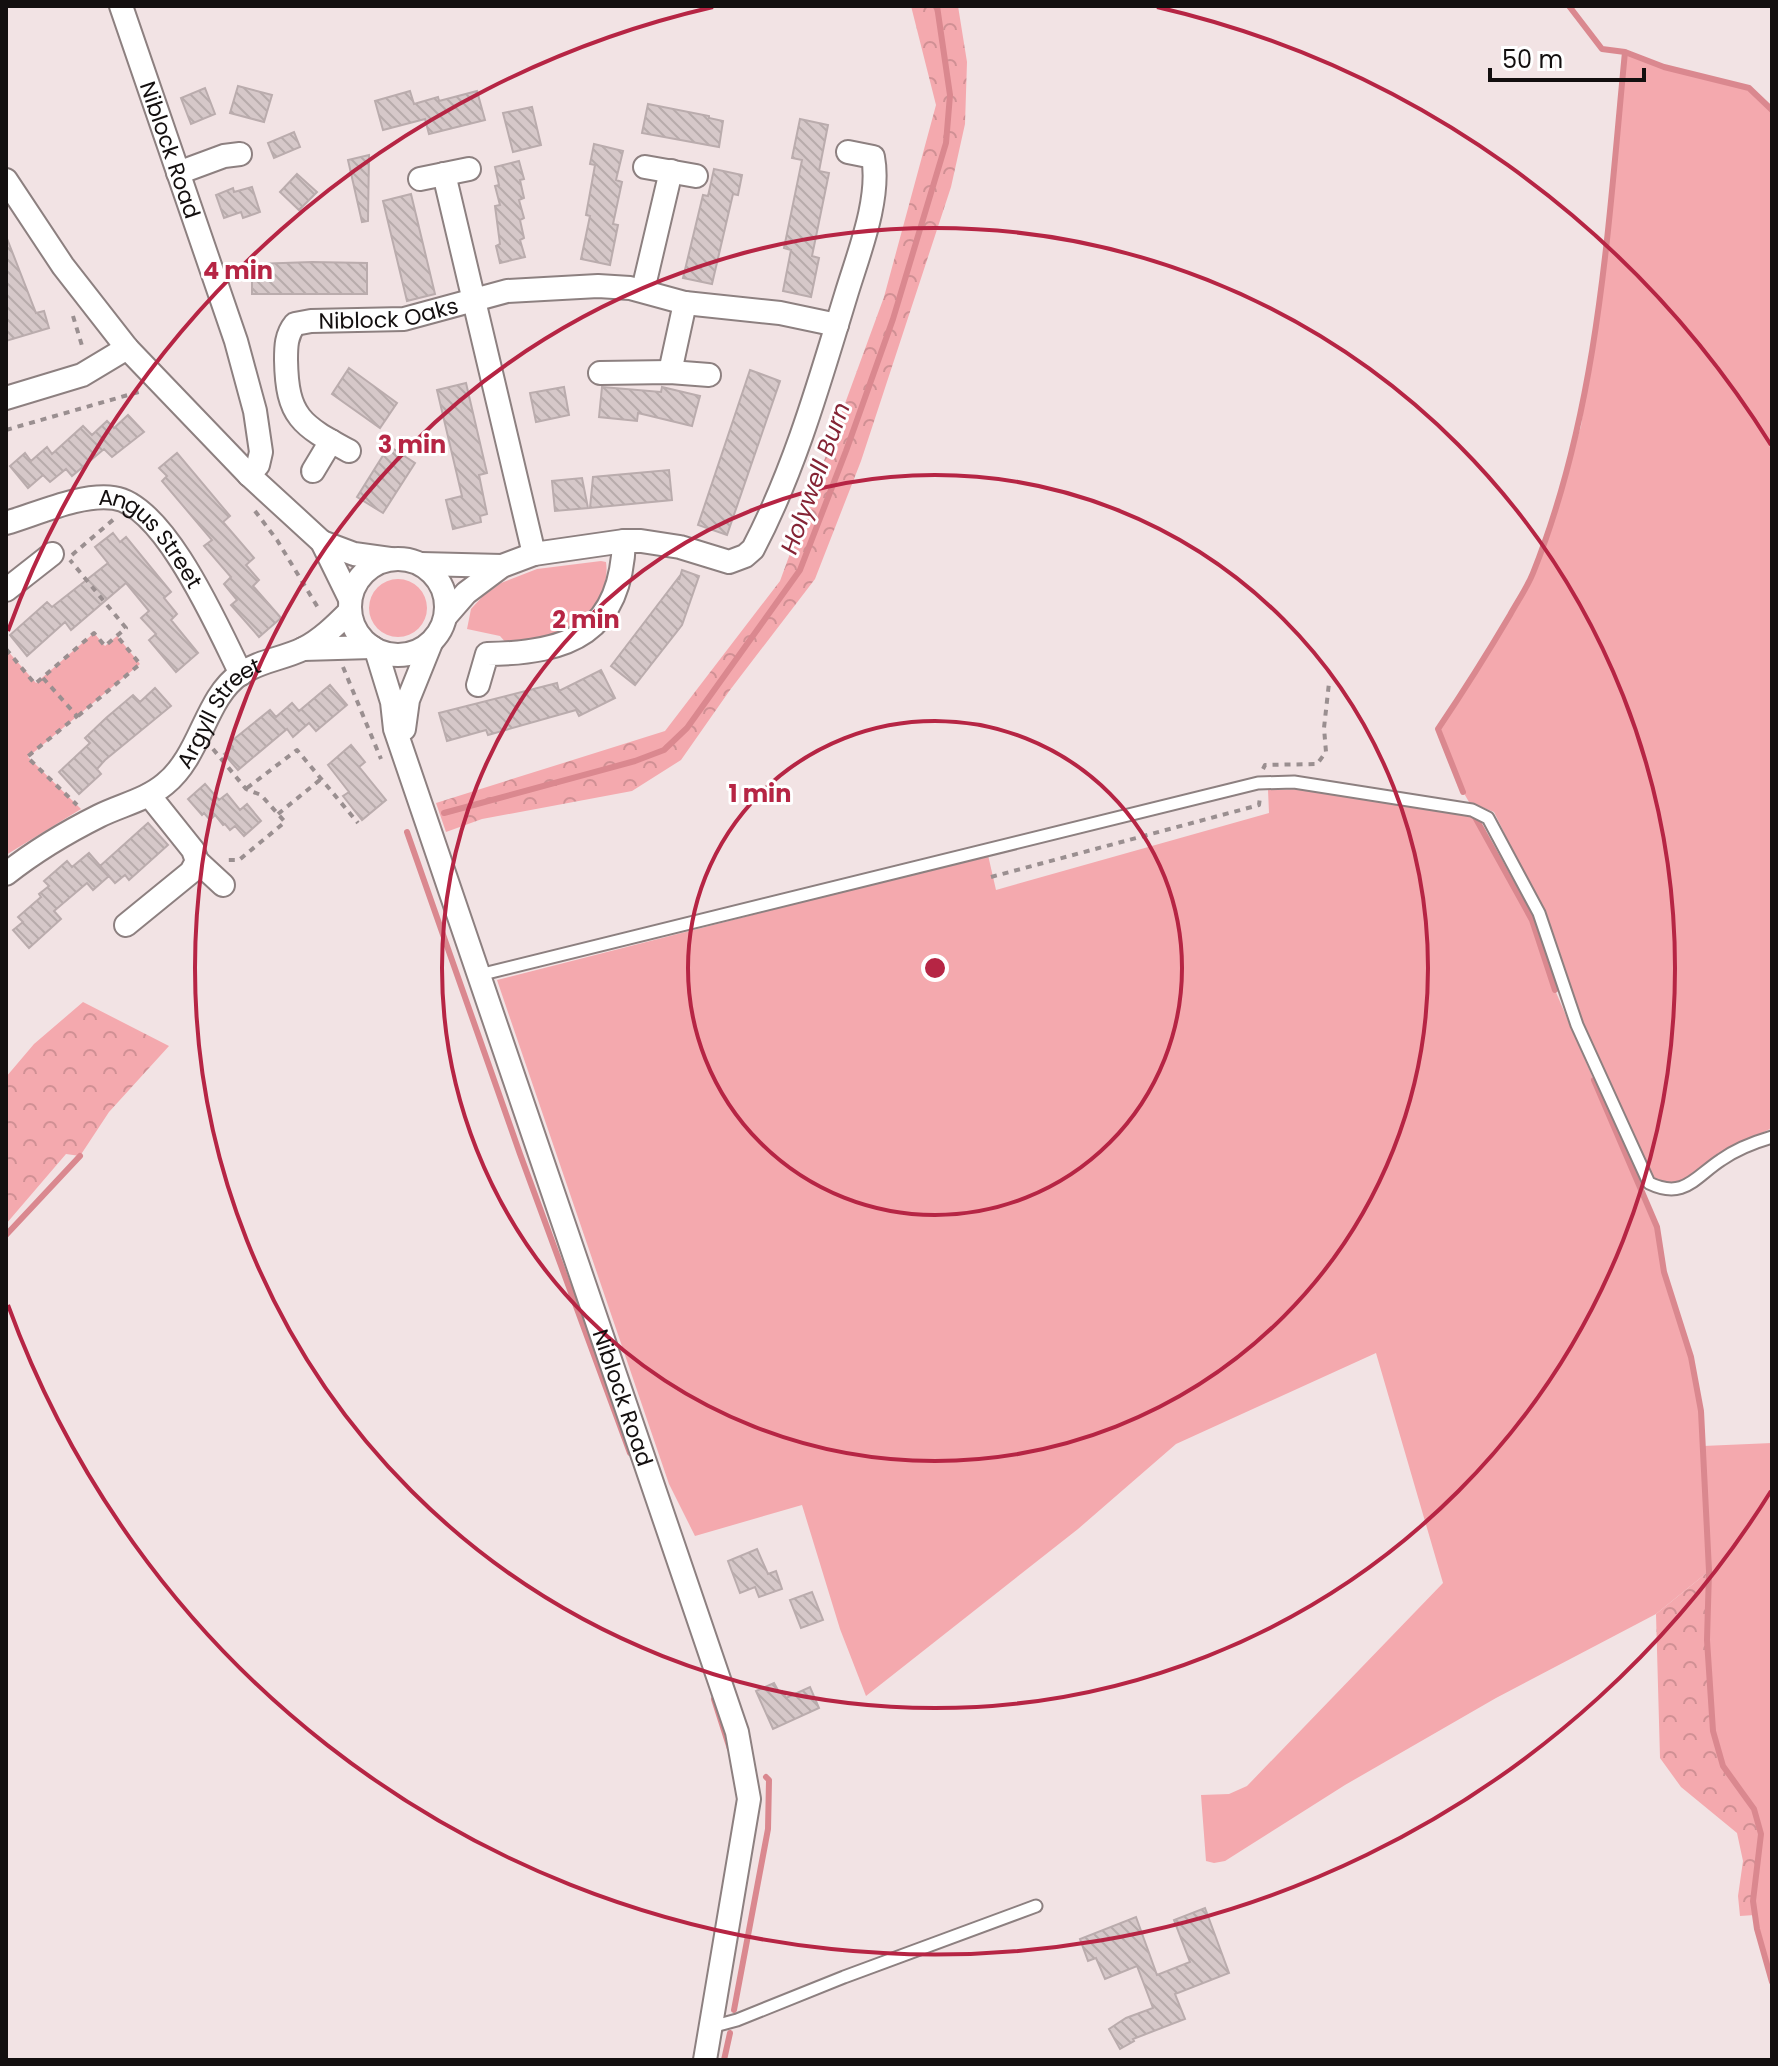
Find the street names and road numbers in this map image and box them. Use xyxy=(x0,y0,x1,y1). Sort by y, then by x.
street label: Niblock Road xyxy=(132,77,208,222)
street label: Niblock Oaks xyxy=(318,290,461,336)
street label: Angus Street xyxy=(98,482,210,594)
street label: Argyll Street xyxy=(169,650,265,774)
street label: Niblock Road xyxy=(585,1325,661,1470)

